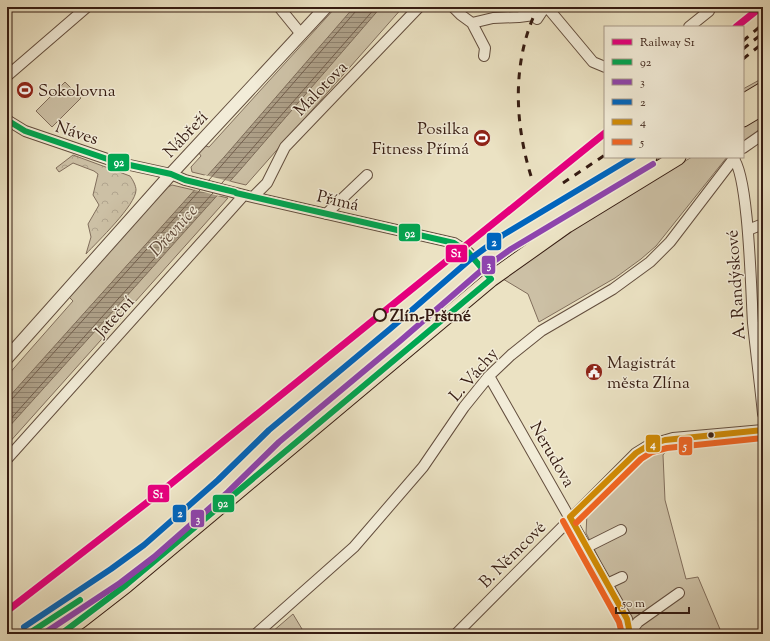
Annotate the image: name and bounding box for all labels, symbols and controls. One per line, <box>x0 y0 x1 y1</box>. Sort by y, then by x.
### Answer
legend <box>604 26 744 158</box>
text: Railway S1 <box>640 34 695 52</box>
text: 92 <box>640 54 652 72</box>
street label: Malotova <box>289 56 354 122</box>
text: 3 <box>640 74 645 92</box>
sports icon: Sokolovna <box>15 80 35 100</box>
place label: Sokolovna <box>38 80 116 104</box>
text: 2 <box>640 94 646 112</box>
street label: Nábřeží <box>159 107 214 164</box>
text: 4 <box>640 114 646 132</box>
street label: Náves <box>52 116 101 152</box>
place label: Posilka Fitness Přímá <box>372 118 469 162</box>
sports icon: Posilka Fitness Přímá <box>472 128 492 148</box>
text: 5 <box>639 134 644 152</box>
line badge: 92 <box>107 153 130 172</box>
text: 92 <box>114 155 125 171</box>
street label: Přímá <box>314 185 361 218</box>
water label: Dřevnice <box>144 199 205 263</box>
line badge: 92 <box>398 223 421 242</box>
text: 92 <box>405 226 416 242</box>
street label: A. Randýskové <box>721 229 753 341</box>
line badge: 2 <box>486 232 502 251</box>
text: 2 <box>491 235 497 251</box>
line badge: S1 <box>445 244 468 263</box>
text: S1 <box>451 246 461 262</box>
line badge: 3 <box>481 255 496 275</box>
text: 3 <box>487 258 492 274</box>
street label: Jateční <box>90 291 141 344</box>
place label: Zlín-Prštné <box>390 305 471 329</box>
marker: Zlín-Prštné <box>373 308 387 322</box>
street label: L. Váchy <box>444 343 505 407</box>
place label: Magistrát města Zlína <box>607 352 690 396</box>
public building icon: Magistrát města Zlína <box>584 362 604 382</box>
street label: Nerudova <box>523 418 580 492</box>
unlabelled marker <box>706 430 716 440</box>
line badge: 4 <box>645 434 661 453</box>
line badge: 5 <box>678 436 693 456</box>
text: 4 <box>649 437 656 453</box>
text: 5 <box>682 439 687 455</box>
line badge: S1 <box>147 484 170 503</box>
text: S1 <box>153 487 163 503</box>
line badge: 92 <box>212 494 235 513</box>
text: 92 <box>218 496 229 512</box>
line badge: 2 <box>172 504 187 523</box>
text: 2 <box>177 506 183 522</box>
line badge: 3 <box>190 509 205 528</box>
text: 3 <box>196 512 201 528</box>
street label: B. Němcové <box>474 516 552 594</box>
scale bar <box>616 589 689 615</box>
text: 50 m <box>621 595 645 613</box>

